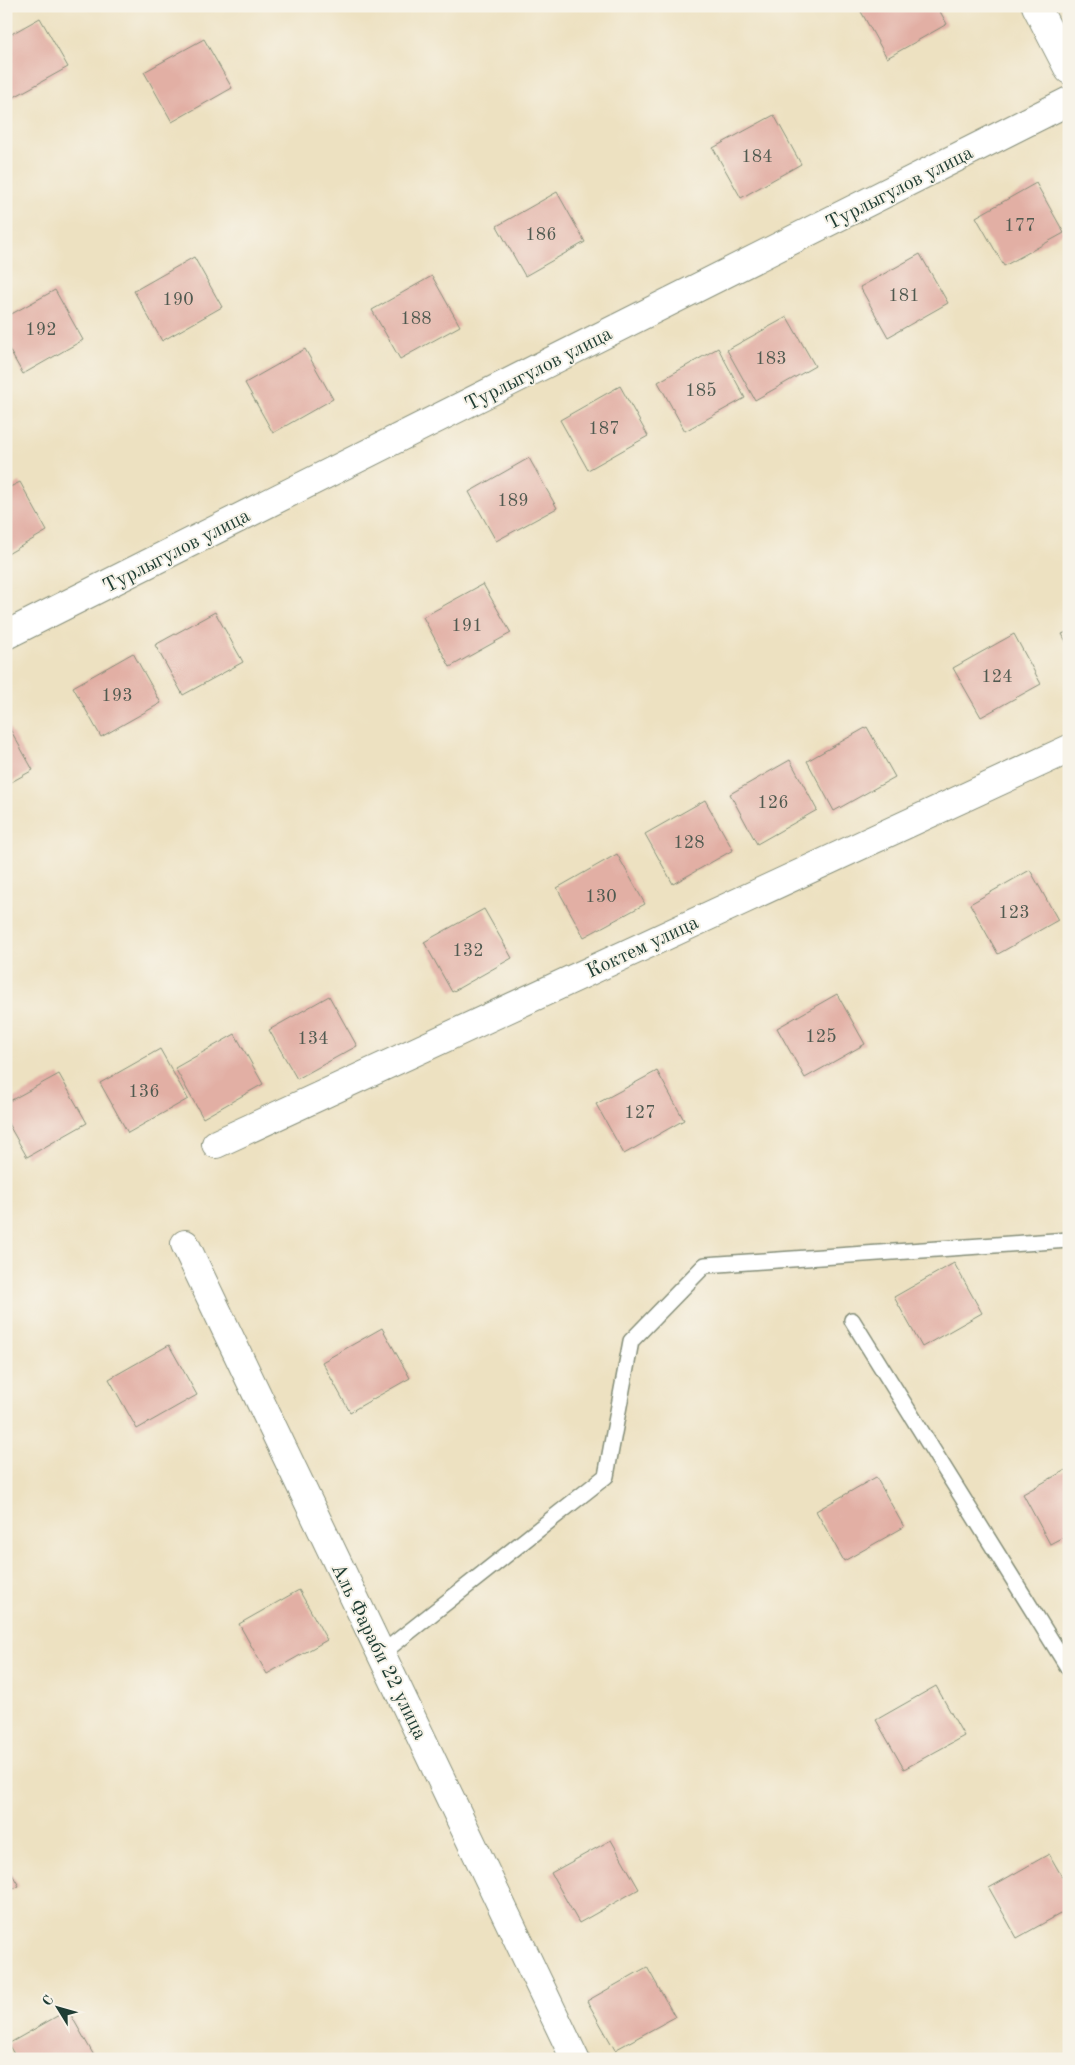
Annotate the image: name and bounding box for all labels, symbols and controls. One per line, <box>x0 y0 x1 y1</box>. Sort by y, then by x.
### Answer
street label: Турлыгулов улица <box>823 143 977 234</box>
house number: 184 <box>741 148 773 166</box>
house number: 177 <box>1004 217 1036 235</box>
house number: 186 <box>525 226 557 244</box>
house number: 181 <box>888 287 920 305</box>
house number: 190 <box>162 291 194 309</box>
house number: 188 <box>400 310 432 328</box>
house number: 192 <box>25 321 57 339</box>
street label: Турлыгулов улица <box>462 324 616 415</box>
house number: 183 <box>755 350 787 368</box>
house number: 185 <box>685 382 717 400</box>
house number: 187 <box>588 420 620 438</box>
house number: 189 <box>497 492 529 510</box>
street label: Турлыгулов улица <box>100 506 254 597</box>
house number: 191 <box>451 617 483 635</box>
house number: 124 <box>981 668 1013 686</box>
house number: 193 <box>101 687 133 705</box>
house number: 126 <box>757 794 789 812</box>
house number: 128 <box>673 834 705 852</box>
house number: 130 <box>585 888 617 906</box>
house number: 123 <box>998 904 1030 922</box>
street label: Коктем улица <box>584 913 702 983</box>
house number: 132 <box>452 942 484 960</box>
house number: 125 <box>805 1028 837 1046</box>
house number: 134 <box>297 1030 329 1048</box>
house number: 136 <box>128 1083 160 1101</box>
house number: 127 <box>624 1104 656 1122</box>
street label: Аль Фараби 22 улица <box>327 1561 430 1743</box>
north arrow <box>32 1982 82 2032</box>
text: С <box>40 1993 57 2009</box>

